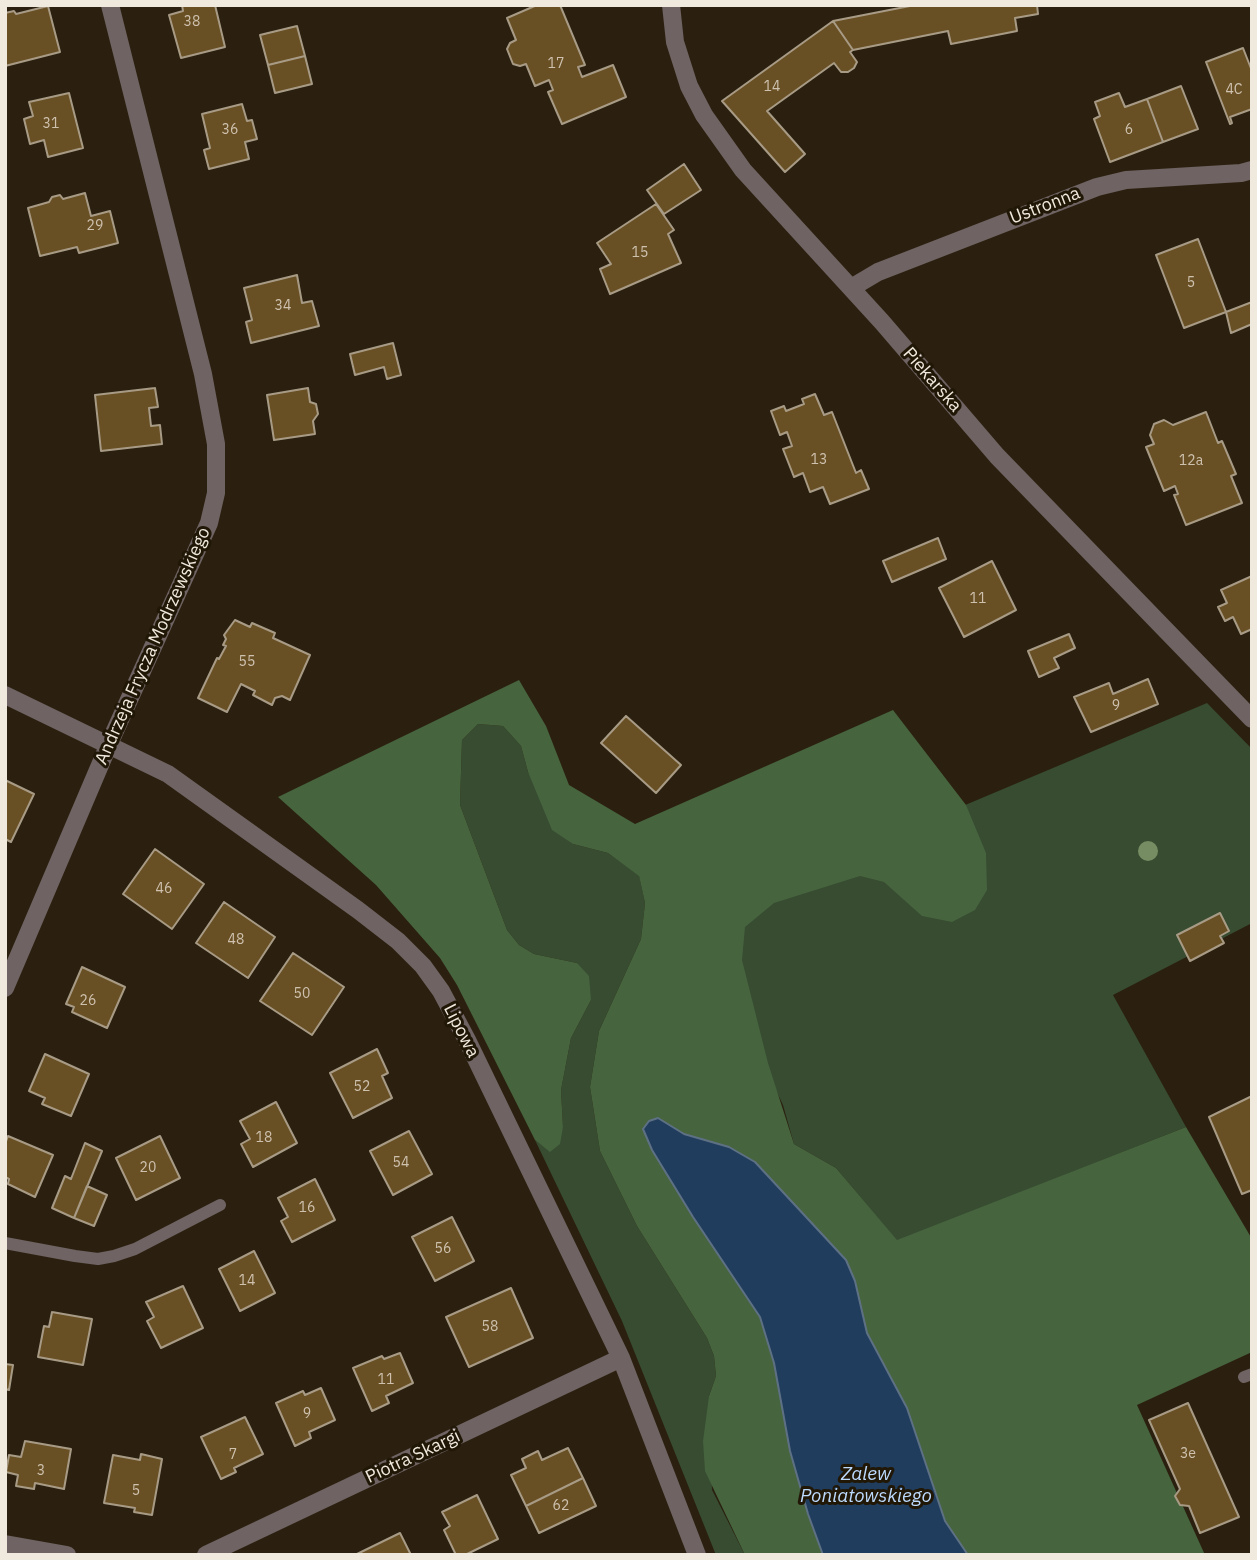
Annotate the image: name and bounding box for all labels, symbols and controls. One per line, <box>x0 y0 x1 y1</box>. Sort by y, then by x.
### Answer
house number: 38 <box>184 14 200 30</box>
house number: 17 <box>548 56 564 72</box>
house number: 14 <box>764 79 780 95</box>
house number: 4C <box>1225 82 1243 98</box>
house number: 31 <box>43 116 59 132</box>
house number: 36 <box>222 122 238 138</box>
house number: 6 <box>1125 122 1133 138</box>
street label: Ustronna <box>1007 183 1083 229</box>
house number: 29 <box>87 218 103 234</box>
house number: 15 <box>632 245 648 261</box>
house number: 5 <box>1187 275 1195 291</box>
house number: 34 <box>275 298 291 314</box>
street label: Piekarska <box>898 343 966 417</box>
house number: 13 <box>811 452 827 468</box>
house number: 12a <box>1179 453 1203 469</box>
street label: Andrzeja Frycza Modrzewskiego <box>91 524 215 768</box>
house number: 11 <box>970 591 986 607</box>
house number: 55 <box>239 654 255 670</box>
house number: 9 <box>1112 698 1120 714</box>
house number: 46 <box>156 881 172 897</box>
house number: 48 <box>228 932 244 948</box>
house number: 50 <box>294 986 310 1002</box>
house number: 26 <box>80 993 96 1009</box>
street label: Lipowa <box>438 1001 484 1061</box>
house number: 52 <box>354 1079 370 1095</box>
house number: 18 <box>256 1130 272 1146</box>
house number: 54 <box>393 1155 409 1171</box>
house number: 20 <box>140 1160 156 1176</box>
house number: 16 <box>299 1200 315 1216</box>
house number: 56 <box>435 1241 451 1257</box>
house number: 14 <box>239 1273 255 1289</box>
house number: 58 <box>482 1319 498 1335</box>
house number: 11 <box>378 1372 394 1388</box>
house number: 9 <box>303 1406 311 1422</box>
street label: Piotra Skargi <box>362 1426 464 1488</box>
house number: 3e <box>1180 1446 1196 1462</box>
house number: 7 <box>229 1447 237 1463</box>
house number: 3 <box>37 1463 45 1479</box>
water label: Zalew Poniatowskiego <box>800 1464 932 1508</box>
house number: 5 <box>132 1483 140 1499</box>
house number: 62 <box>553 1498 569 1514</box>

